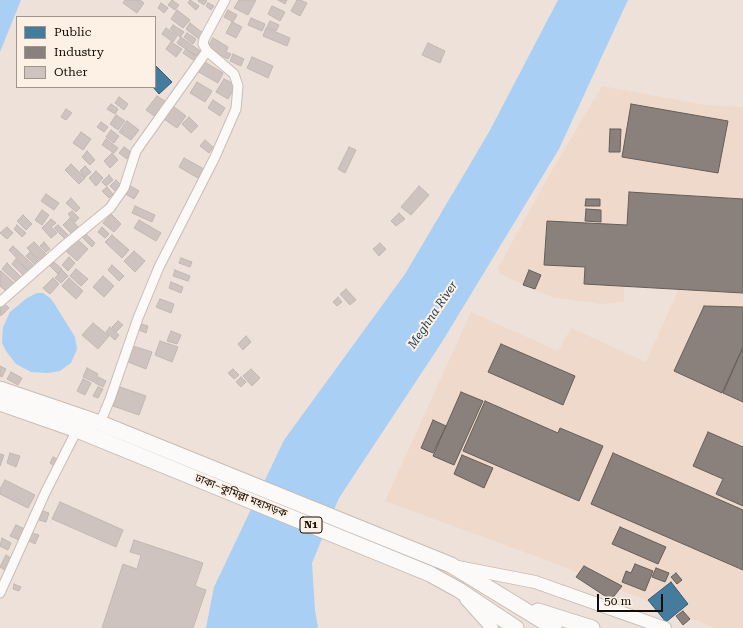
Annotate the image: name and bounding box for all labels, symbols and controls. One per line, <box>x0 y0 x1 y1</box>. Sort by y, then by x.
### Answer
legend <box>16 16 156 88</box>
text: Public <box>54 25 91 39</box>
text: Industry <box>54 45 104 59</box>
text: Other <box>54 65 87 79</box>
water label: Meghna River <box>405 279 461 351</box>
street label: ঢাকা–কুমিল্লা মহাসড়ক <box>193 472 289 520</box>
road number: N1 <box>300 517 322 533</box>
scale bar <box>599 586 665 612</box>
text: 50 m <box>604 594 631 608</box>

